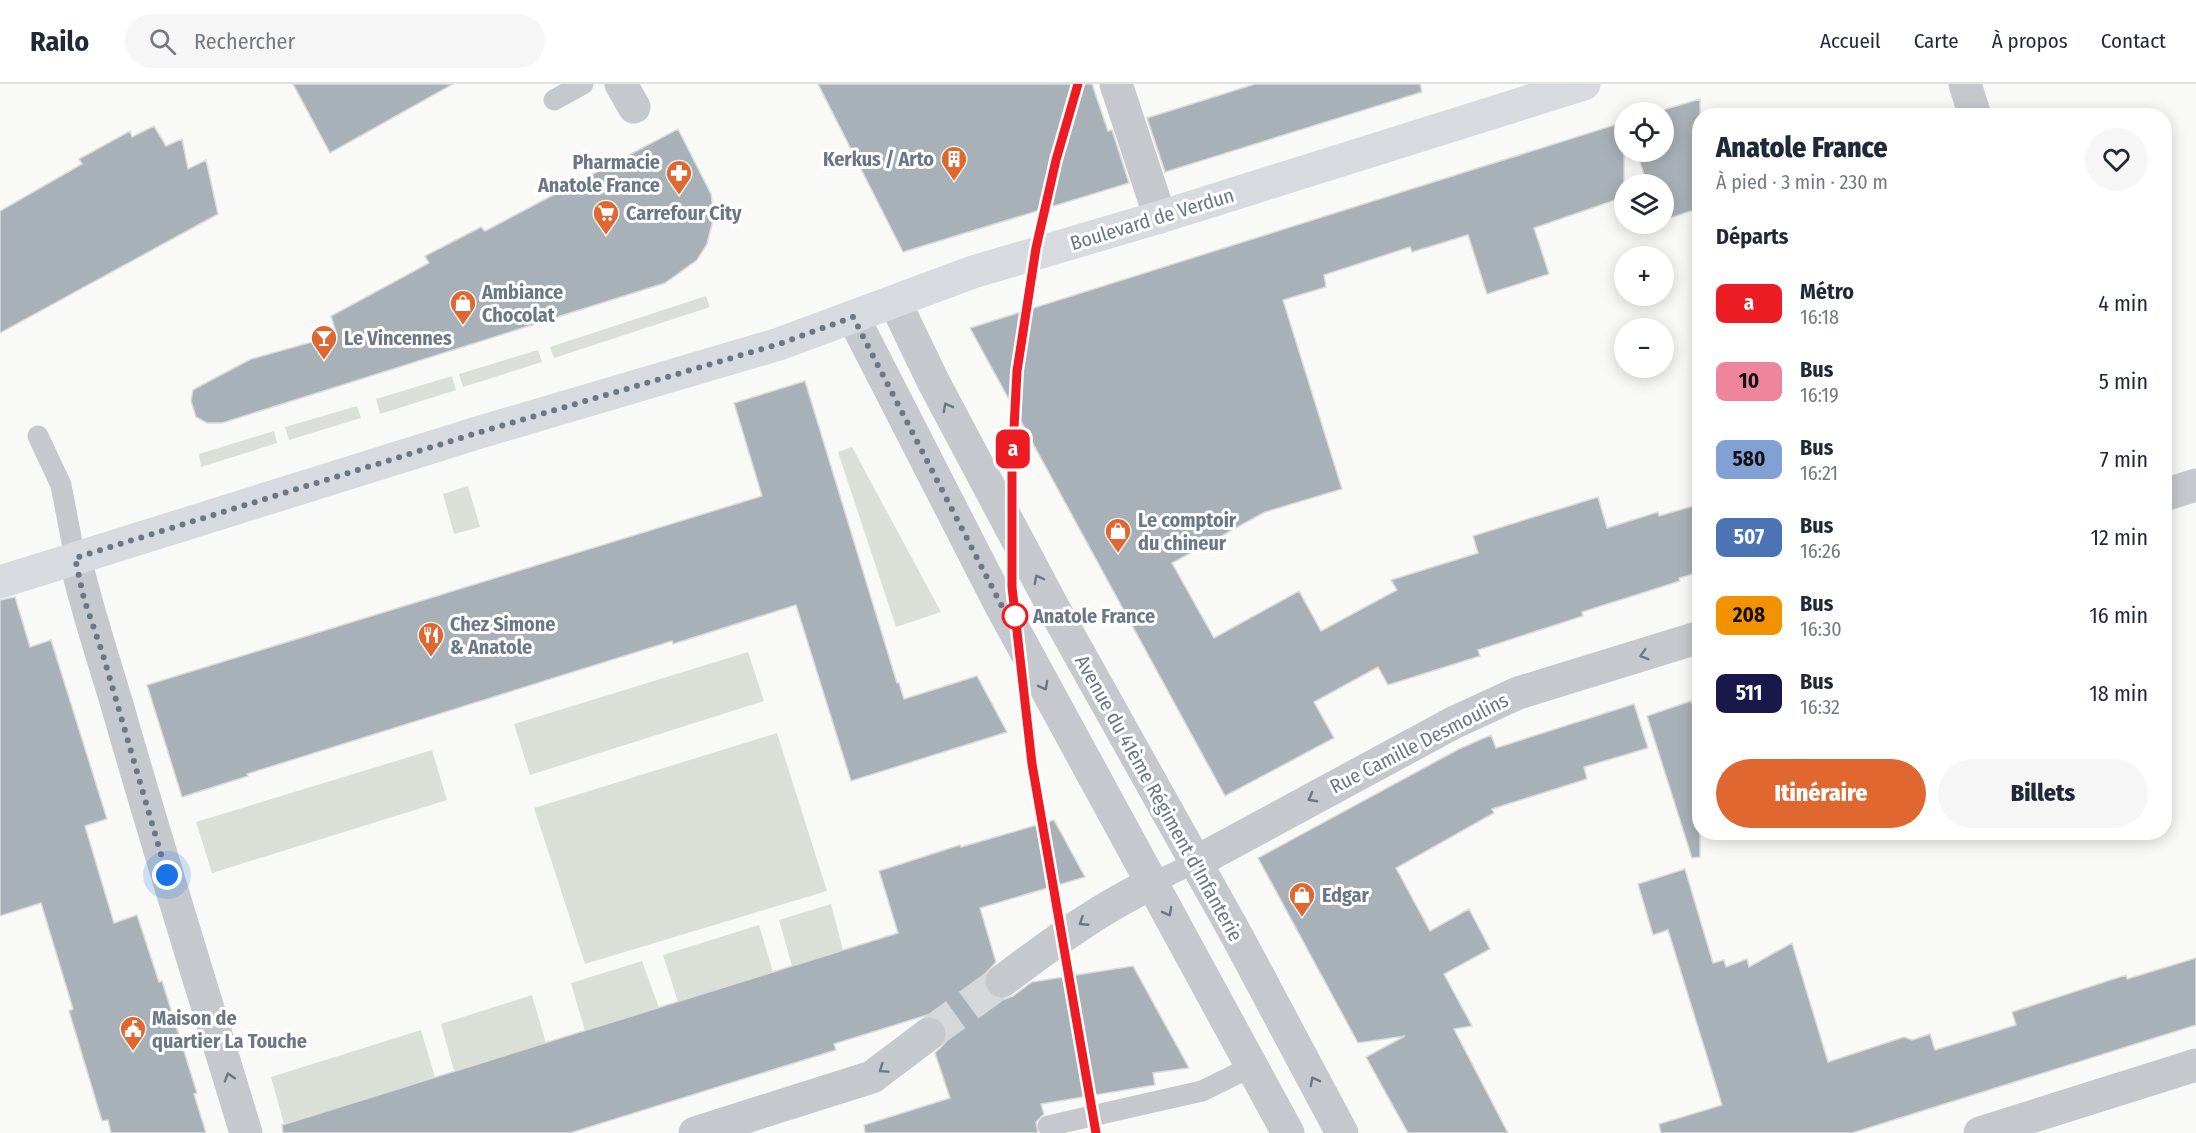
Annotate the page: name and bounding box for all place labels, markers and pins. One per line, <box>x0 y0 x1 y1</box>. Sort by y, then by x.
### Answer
building icon: Kerkus / Arto <box>939 144 969 182</box>
place label: Kerkus / Arto <box>823 147 934 171</box>
place label: Pharmacie Anatole France <box>537 150 660 197</box>
pharmacy icon: Pharmacie Anatole France <box>664 158 694 196</box>
supermarket icon: Carrefour City <box>591 198 621 236</box>
place label: Carrefour City <box>626 201 742 225</box>
place label: Ambiance Chocolat <box>481 280 563 327</box>
shop icon: Ambiance Chocolat <box>448 288 478 326</box>
bar icon: Le Vincennes <box>309 323 339 361</box>
place label: Le Vincennes <box>344 326 452 350</box>
place label: Le comptoir du chineur <box>1138 508 1237 555</box>
shop icon: Le comptoir du chineur <box>1103 516 1133 554</box>
marker: Anatole France <box>1002 603 1028 629</box>
place label: Anatole France <box>1032 604 1155 628</box>
place label: Chez Simone & Anatole <box>450 612 555 659</box>
restaurant icon: Chez Simone & Anatole <box>416 620 446 658</box>
shop icon: Edgar <box>1287 880 1317 918</box>
place label: Edgar <box>1322 883 1369 907</box>
place label: Maison de quartier La Touche <box>152 1006 307 1053</box>
public building icon: Maison de quartier La Touche <box>118 1014 148 1052</box>

